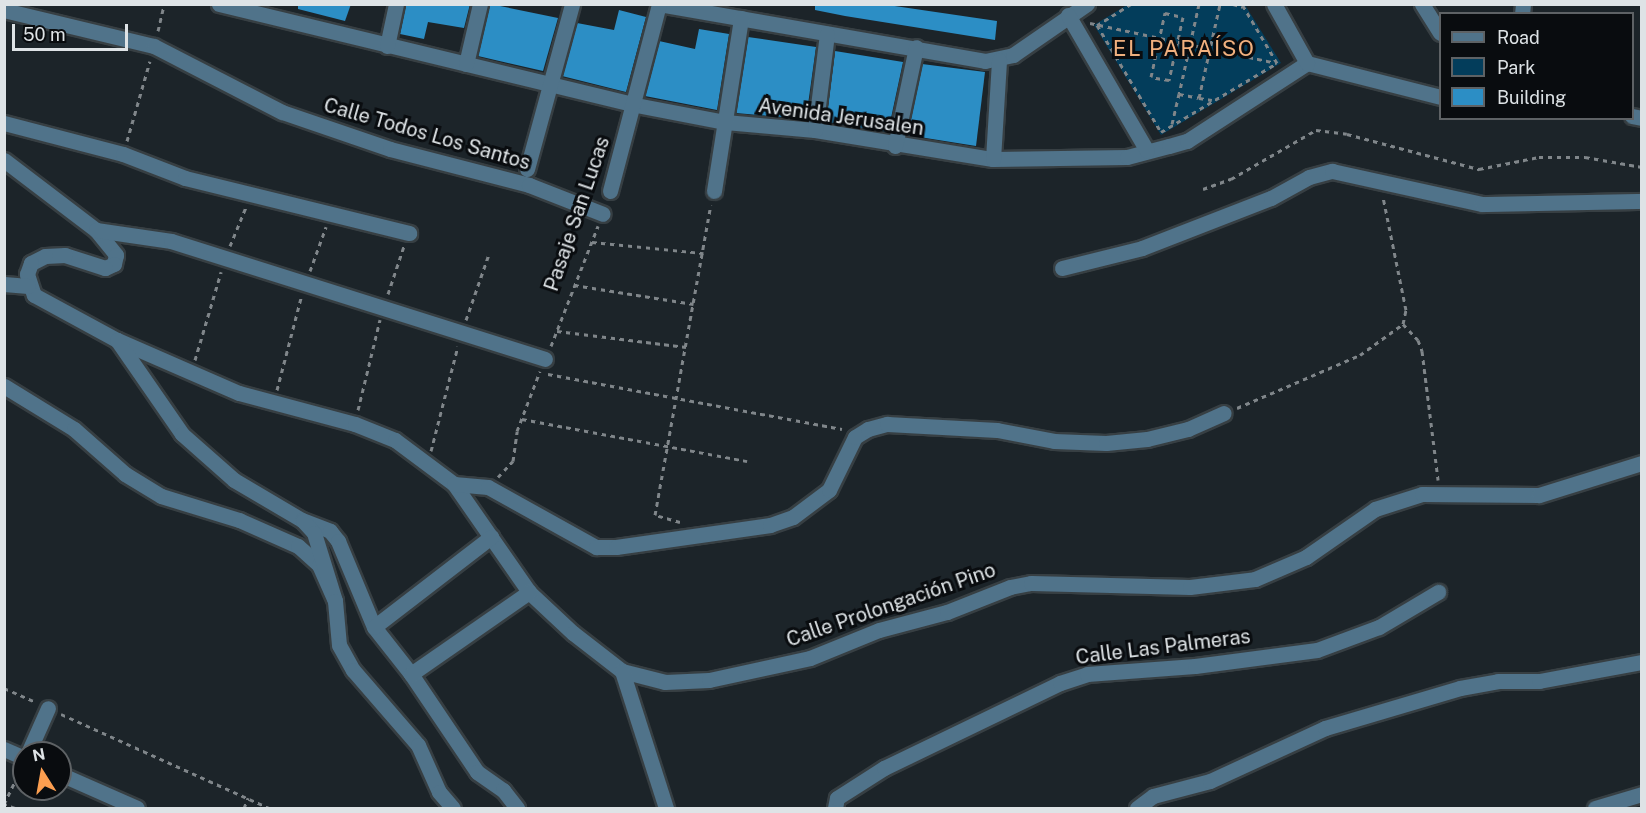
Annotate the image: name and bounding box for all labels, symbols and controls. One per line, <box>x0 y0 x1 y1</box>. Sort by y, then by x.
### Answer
scale bar <box>15 12 130 50</box>
legend <box>1439 12 1634 120</box>
text: 50 m <box>23 24 66 45</box>
text: Road <box>1497 27 1540 48</box>
district label: EL PARAÍSO <box>1113 36 1255 62</box>
text: Park <box>1497 57 1535 78</box>
text: Building <box>1497 87 1566 108</box>
street label: Calle Todos Los Santos <box>321 93 533 175</box>
street label: Avenida Jerusalen <box>757 94 925 140</box>
street label: Pasaje San Lucas <box>539 134 615 294</box>
street label: Calle Prolongación Pino <box>783 558 999 652</box>
street label: Calle Las Palmeras <box>1074 624 1252 670</box>
north arrow <box>12 741 72 801</box>
text: N <box>31 744 47 765</box>

